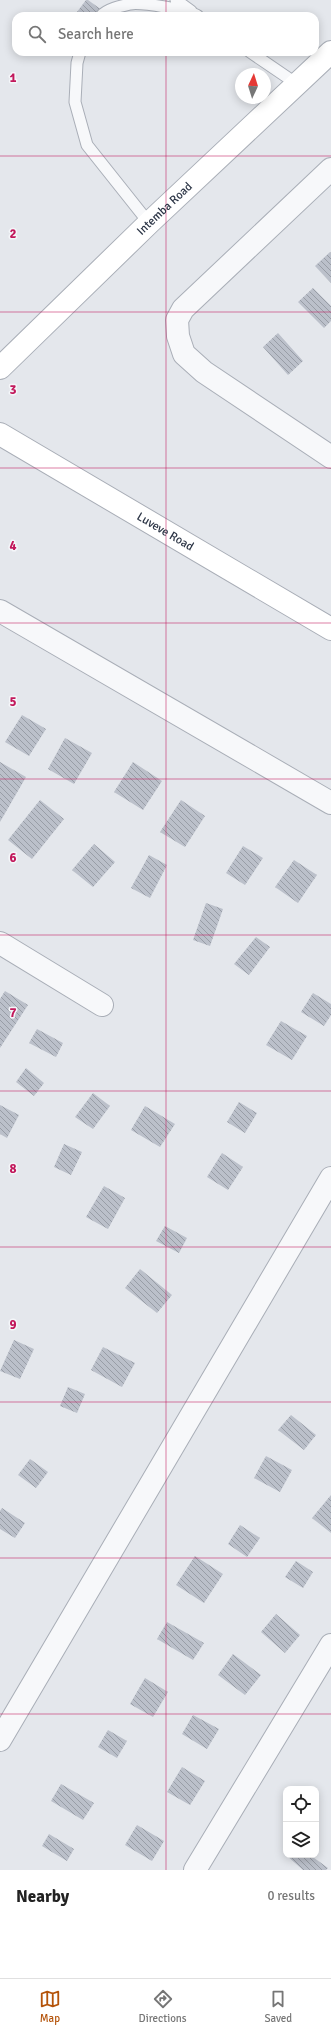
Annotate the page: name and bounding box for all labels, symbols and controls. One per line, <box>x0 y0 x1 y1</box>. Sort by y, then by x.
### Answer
search box <box>12 12 319 56</box>
icon: search <box>26 23 48 45</box>
text: Search here <box>58 25 134 43</box>
north arrow <box>235 68 271 104</box>
text: 1 <box>9 70 17 86</box>
street label: Intemba Road <box>134 179 196 239</box>
text: 2 <box>9 226 17 242</box>
text: 3 <box>9 382 17 398</box>
street label: Luveve Road <box>134 509 196 554</box>
text: 4 <box>9 538 17 554</box>
text: 5 <box>9 694 17 710</box>
text: 6 <box>9 850 17 866</box>
text: 7 <box>9 1005 17 1021</box>
text: 8 <box>9 1161 17 1177</box>
text: 9 <box>9 1317 17 1333</box>
map controls <box>283 1786 319 1858</box>
button: locate <box>283 1786 319 1822</box>
button: layers <box>283 1822 319 1858</box>
text: Nearby <box>16 1886 69 1907</box>
text: 0 results <box>267 1888 315 1904</box>
tab: Map <box>39 1988 61 2025</box>
tab: Directions <box>139 1988 187 2025</box>
tab: Saved <box>264 1988 292 2025</box>

